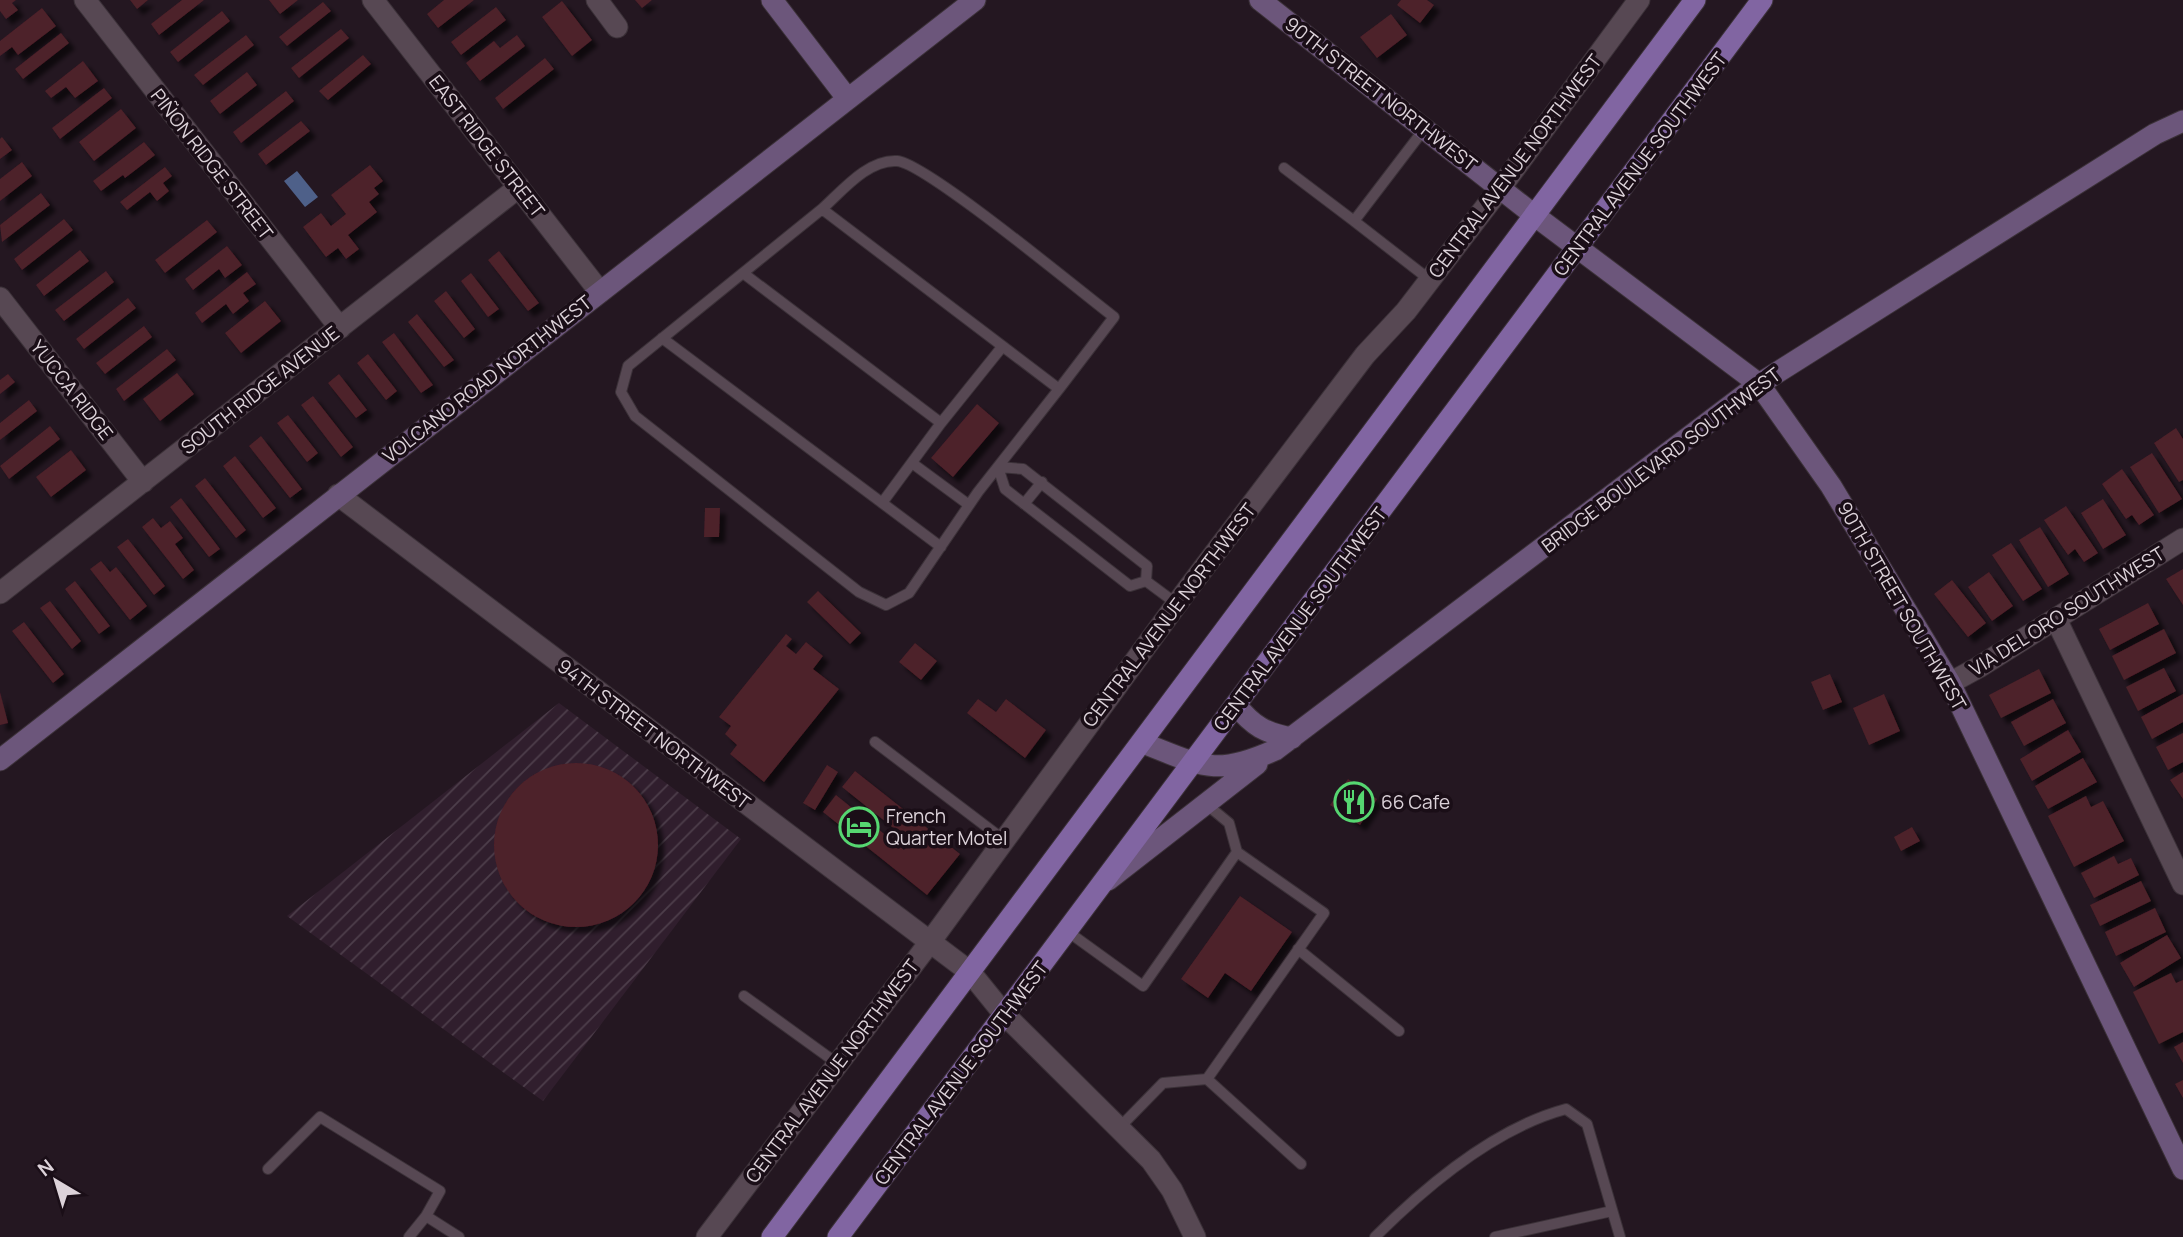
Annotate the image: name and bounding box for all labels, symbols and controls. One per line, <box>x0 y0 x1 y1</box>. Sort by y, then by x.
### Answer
street label: 90TH STREET NORTHWEST <box>1280 11 1483 178</box>
street label: CENTRAL AVENUE SOUTHWEST <box>1547 46 1733 281</box>
street label: CENTRAL AVENUE NORTHWEST <box>1422 48 1608 283</box>
street label: EAST RIDGE STREET <box>423 69 551 223</box>
street label: PIÑON RIDGE STREET <box>145 83 280 245</box>
street label: VOLCANO ROAD NORTHWEST <box>377 289 597 469</box>
street label: SOUTH RIDGE AVENUE <box>175 320 345 460</box>
street label: YUCCA RIDGE <box>25 335 119 445</box>
street label: BRIDGE BOULEVARD SOUTHWEST <box>1536 361 1786 559</box>
street label: CENTRAL AVENUE NORTHWEST <box>1076 497 1262 732</box>
street label: 90TH STREET SOUTHWEST <box>1831 497 1973 716</box>
street label: CENTRAL AVENUE SOUTHWEST <box>1207 501 1393 736</box>
street label: VIA DEL ORO SOUTHWEST <box>1965 540 2170 682</box>
street label: 94TH STREET NORTHWEST <box>552 653 756 816</box>
restaurant icon: 66 Cafe <box>1333 781 1375 823</box>
place label: 66 Cafe <box>1381 789 1450 815</box>
place label: French Quarter Motel <box>886 803 1007 851</box>
hotel icon: French Quarter Motel <box>838 806 880 848</box>
street label: CENTRAL AVENUE NORTHWEST <box>739 953 925 1188</box>
street label: CENTRAL AVENUE SOUTHWEST <box>868 955 1054 1190</box>
north arrow <box>21 1146 91 1216</box>
text: N <box>32 1153 59 1182</box>

